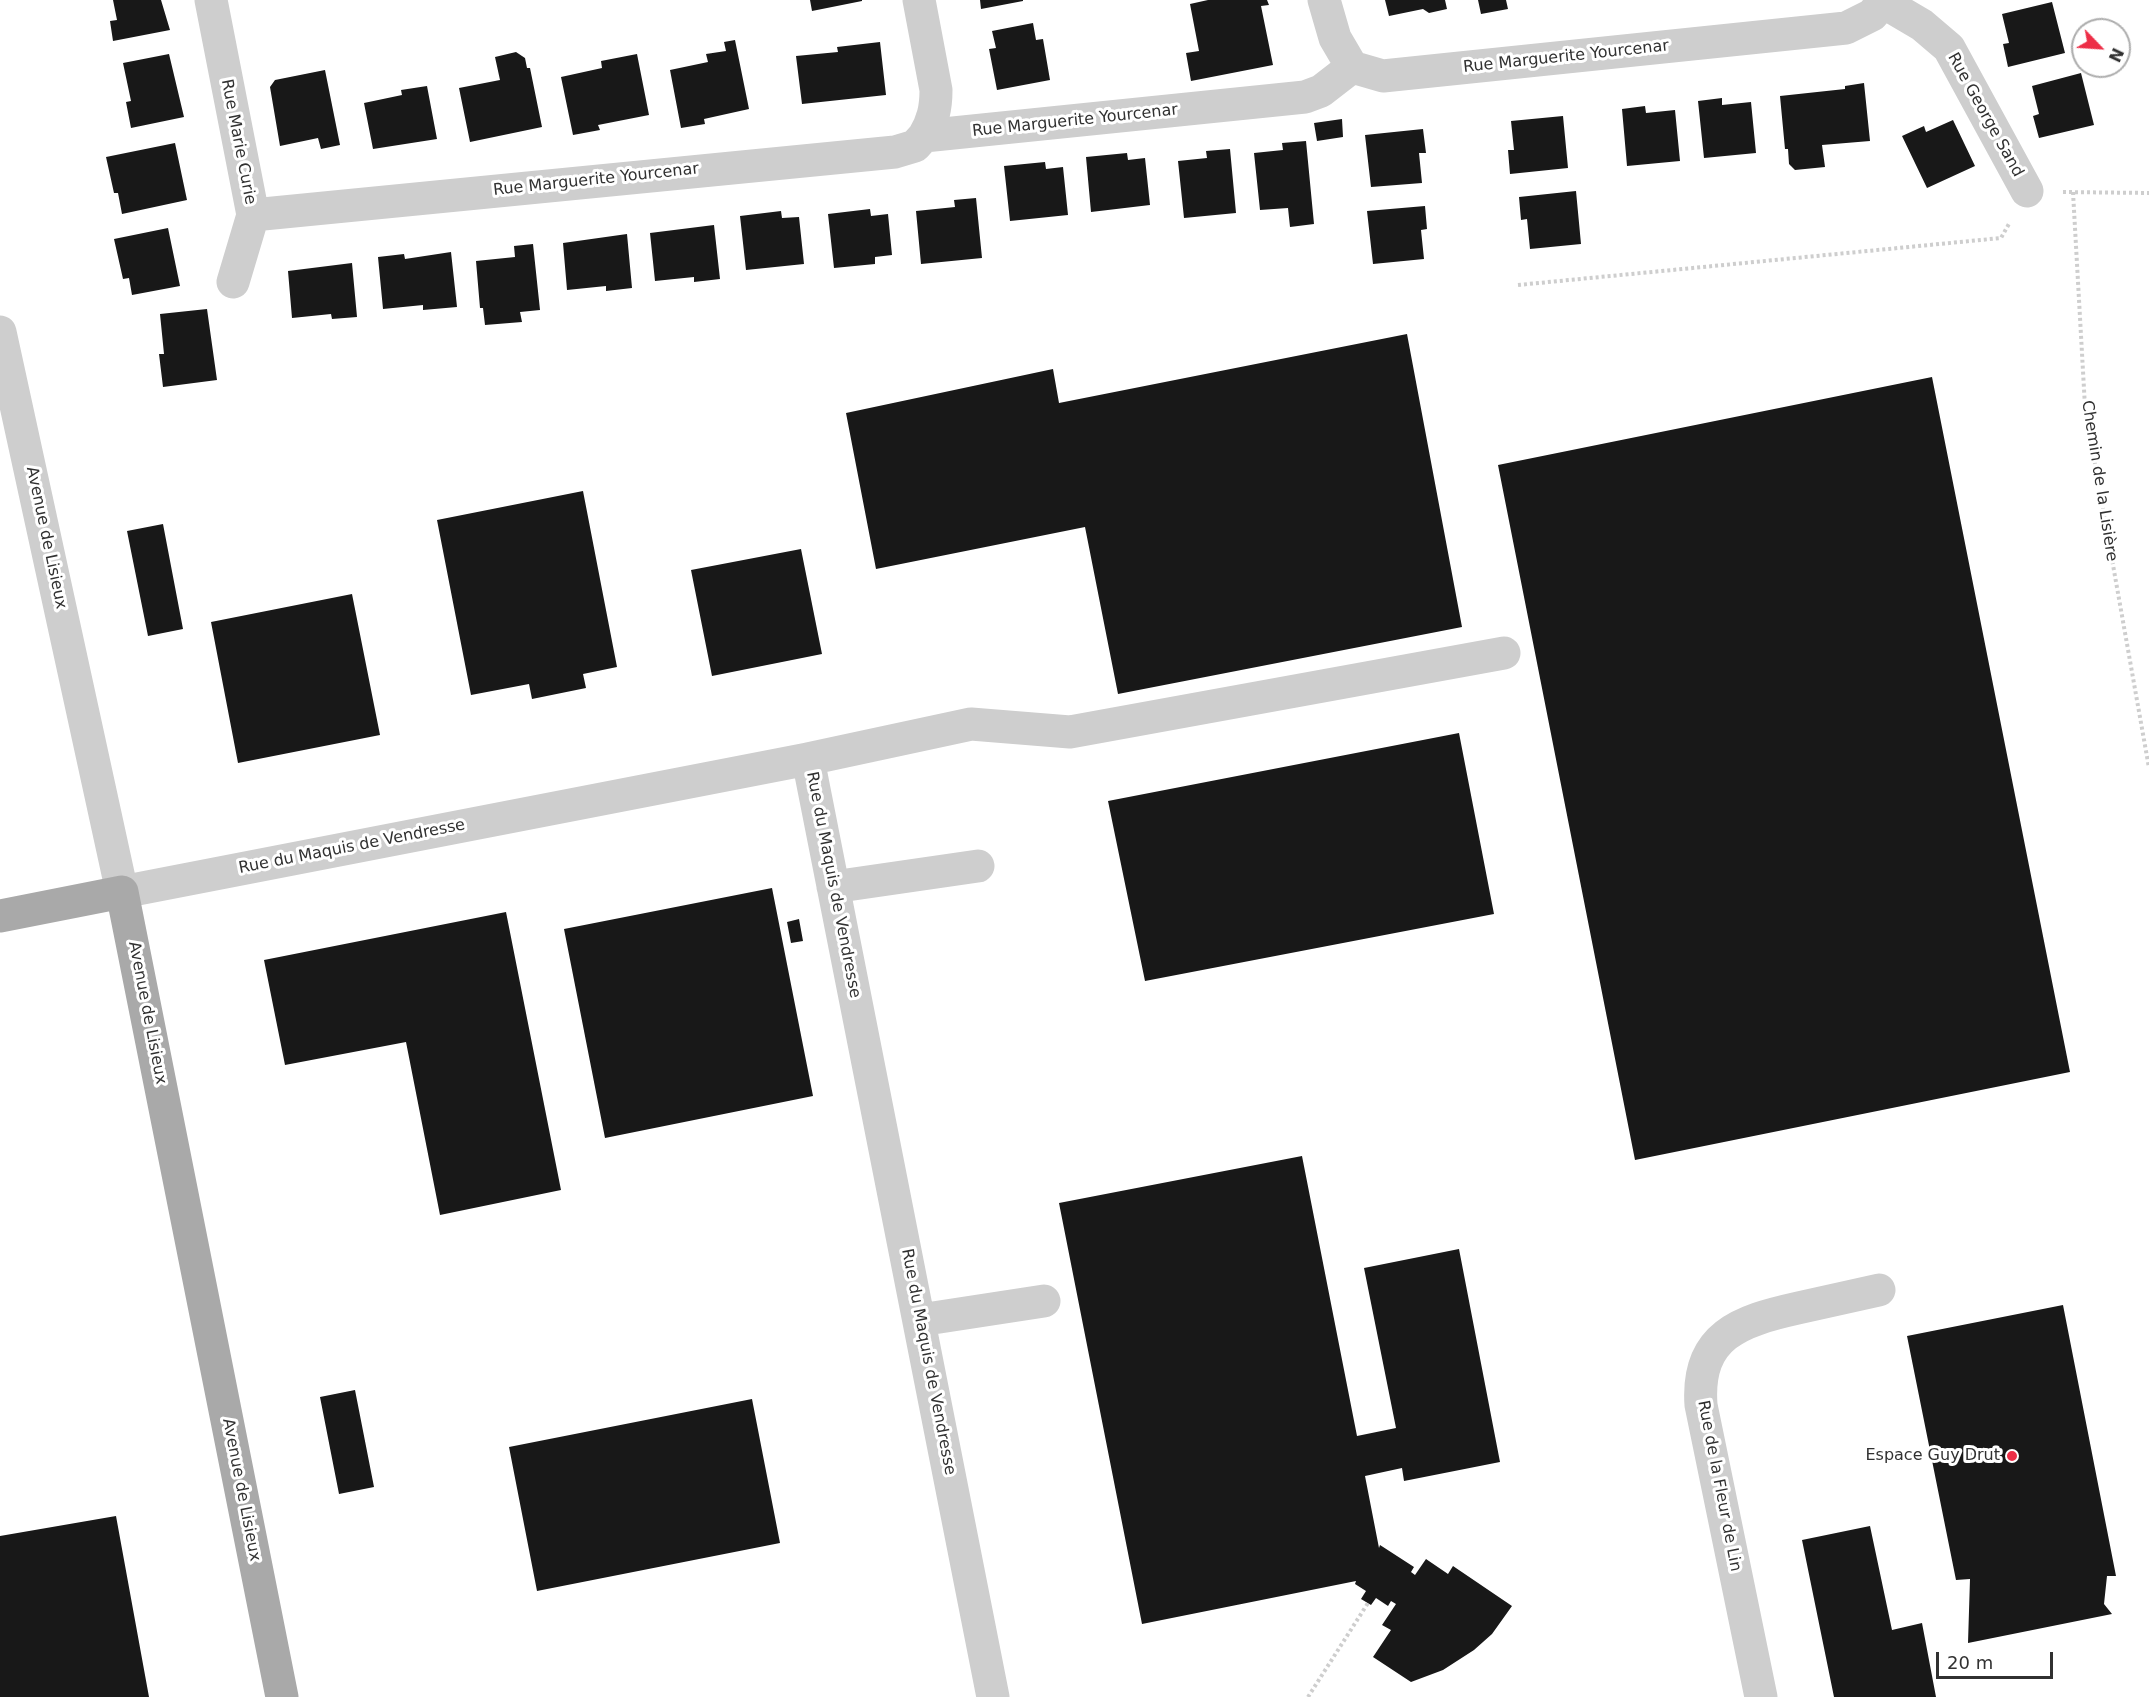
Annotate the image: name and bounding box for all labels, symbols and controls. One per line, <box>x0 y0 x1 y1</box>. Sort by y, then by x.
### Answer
north arrow <box>2071 18 2131 78</box>
street label: Rue Marguerite Yourcenar <box>1462 37 1670 77</box>
text: N <box>2105 45 2127 65</box>
street label: Rue George Sand <box>1943 49 2027 181</box>
street label: Rue Marie Curie <box>216 78 260 206</box>
street label: Rue Marguerite Yourcenar <box>971 101 1179 141</box>
street label: Rue Marguerite Yourcenar <box>492 160 700 200</box>
street label: Chemin de la Lisière <box>2077 399 2121 563</box>
street label: Avenue de Lisieux <box>22 465 70 611</box>
street label: Rue du Maquis de Vendresse <box>802 770 864 1000</box>
street label: Rue du Maquis de Vendresse <box>237 816 467 878</box>
street label: Avenue de Lisieux <box>124 940 170 1086</box>
street label: Rue du Maquis de Vendresse <box>897 1247 959 1477</box>
street label: Rue de la Fleur de Lin <box>1693 1399 1745 1573</box>
street label: Avenue de Lisieux <box>218 1417 264 1563</box>
place label: Espace Guy Drut <box>1865 1446 2000 1466</box>
marker: Espace Guy Drut <box>2005 1449 2019 1463</box>
scale bar <box>1939 1640 2056 1678</box>
text: 20 m <box>1947 1652 1993 1673</box>

